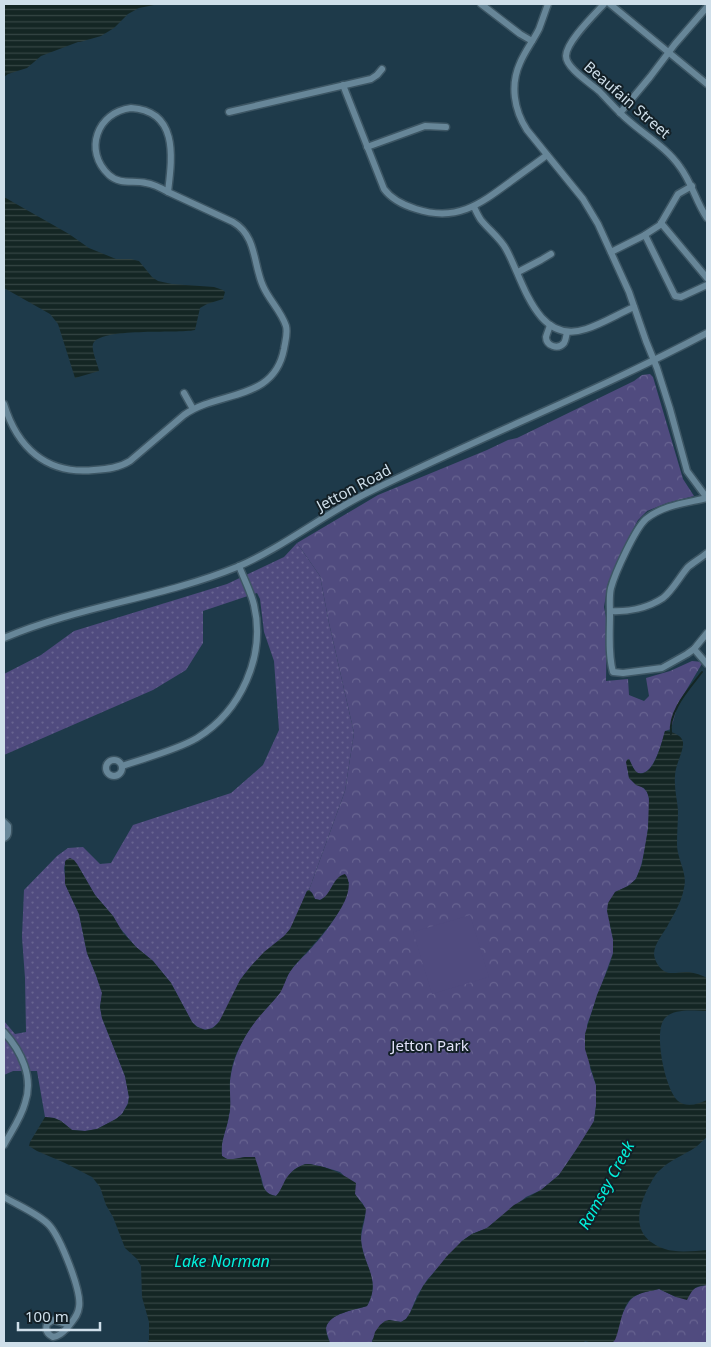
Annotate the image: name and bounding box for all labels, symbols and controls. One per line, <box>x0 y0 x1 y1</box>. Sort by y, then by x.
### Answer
street label: Beaufain Street <box>580 56 676 143</box>
street label: Jetton Road <box>311 459 394 516</box>
park label: Jetton Park <box>389 1035 469 1055</box>
water label: Ramsey Creek <box>573 1136 640 1233</box>
water label: Lake Norman <box>174 1250 270 1272</box>
scale bar <box>18 1300 100 1332</box>
text: 100 m <box>25 1306 69 1326</box>

